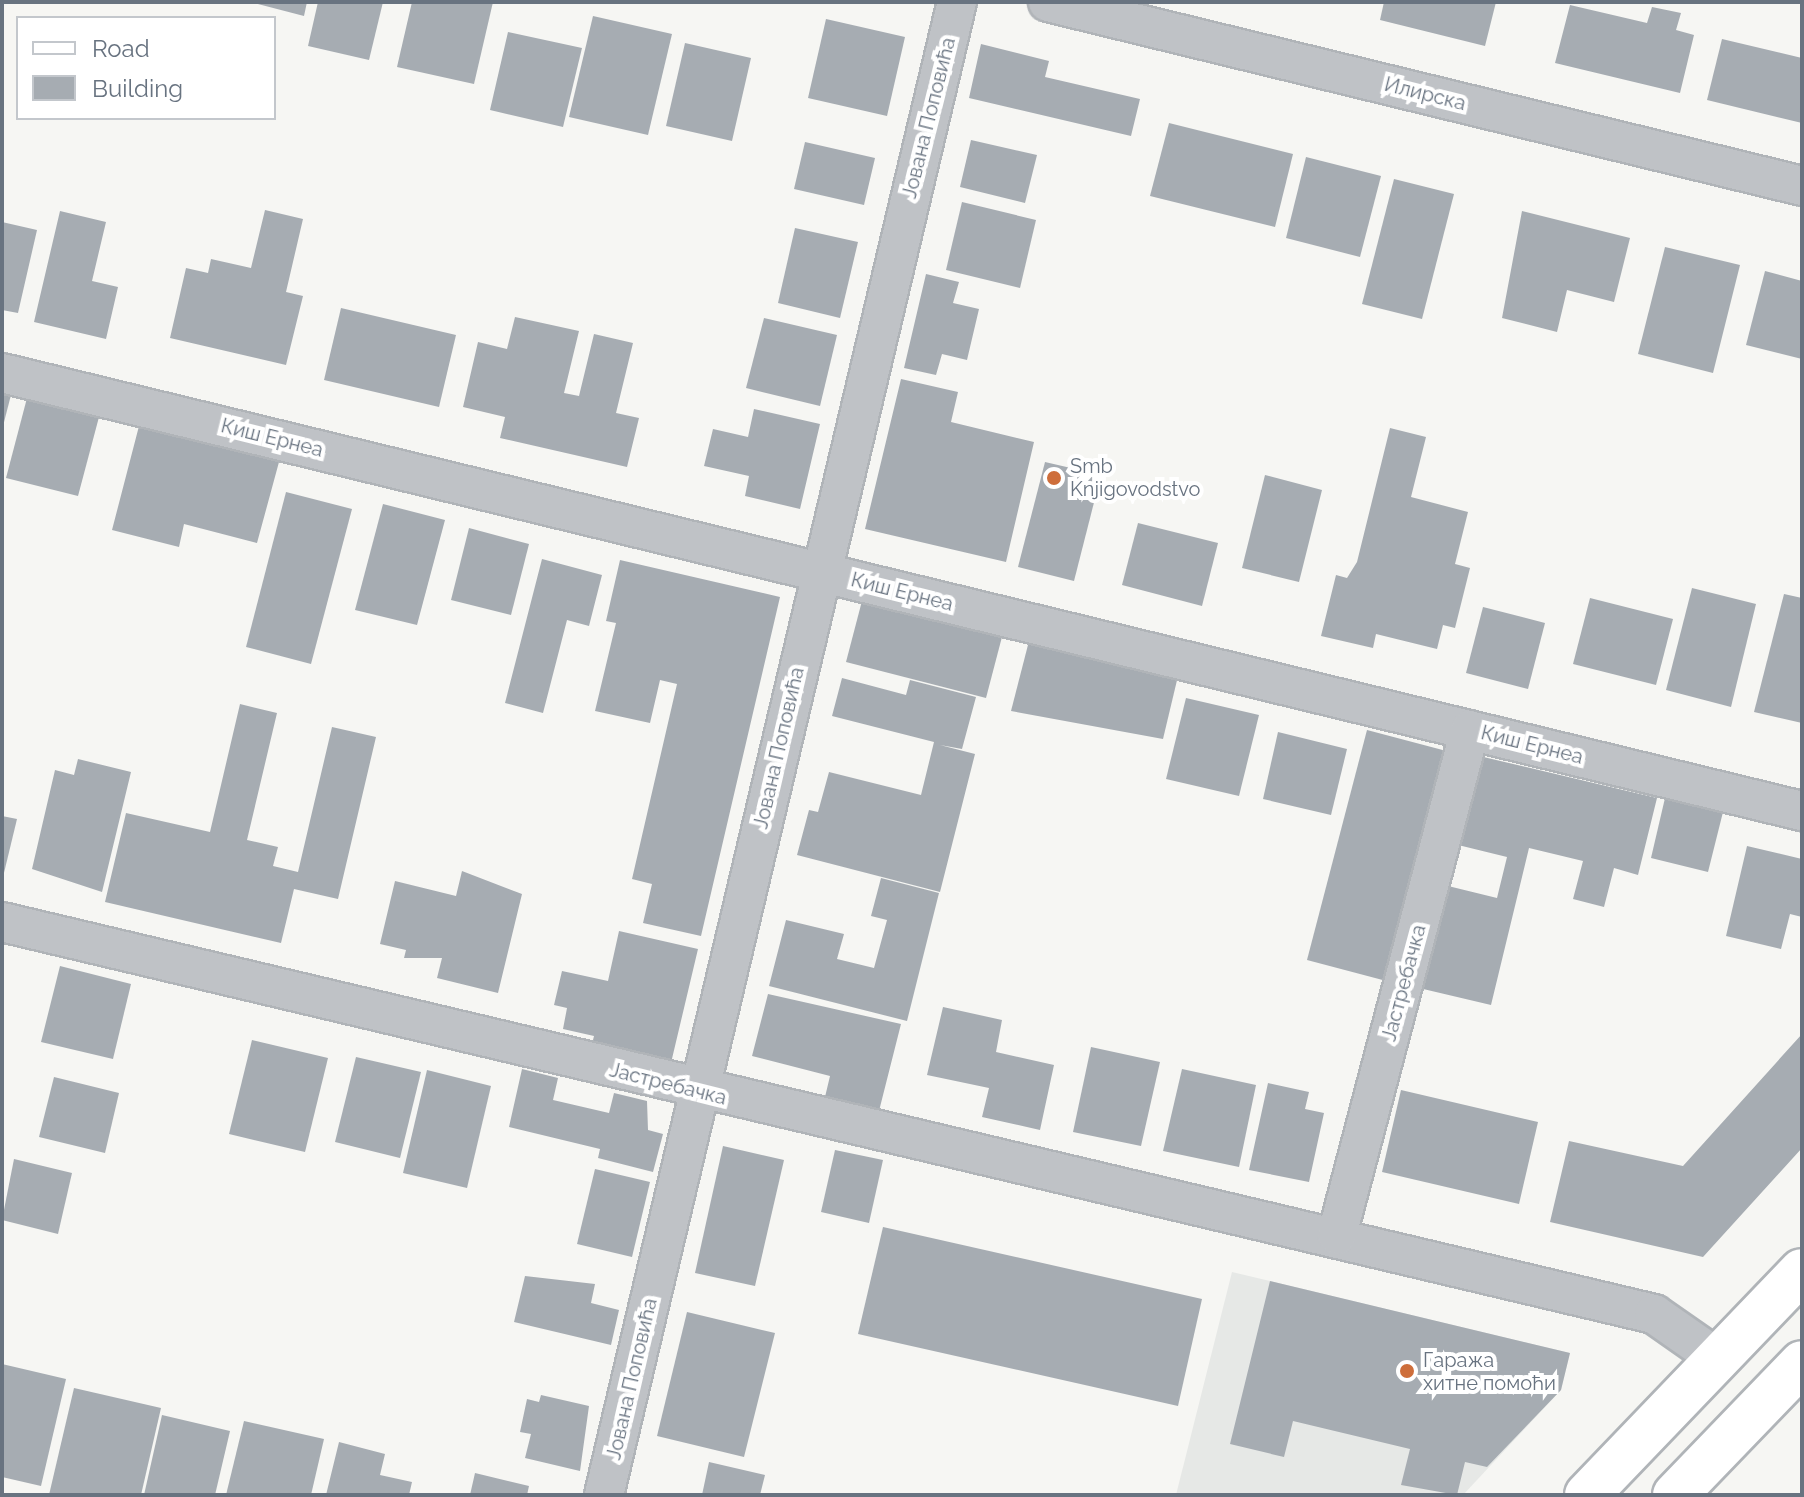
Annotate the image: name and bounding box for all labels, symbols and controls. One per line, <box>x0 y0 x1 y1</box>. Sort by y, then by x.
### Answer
legend <box>16 16 276 120</box>
text: Road <box>92 34 150 63</box>
street label: Јована Поповића <box>897 35 961 201</box>
street label: Илирска <box>1382 72 1468 116</box>
text: Building <box>92 74 183 103</box>
street label: Киш Ернеа <box>218 414 326 462</box>
place label: Smb Knjigovodstvo <box>1070 454 1200 501</box>
marker: Smb Knjigovodstvo <box>1045 469 1063 487</box>
street label: Киш Ернеа <box>848 568 956 616</box>
street label: Јована Поповића <box>749 665 809 831</box>
street label: Киш Ернеа <box>1478 721 1586 769</box>
street label: Јастребачка <box>1377 922 1431 1044</box>
street label: Јастребачка <box>607 1058 729 1110</box>
street label: Јована Поповића <box>602 1296 662 1462</box>
place label: Гаража хитне помоћи <box>1423 1348 1556 1395</box>
marker: Гаража хитне помоћи <box>1398 1362 1416 1380</box>

